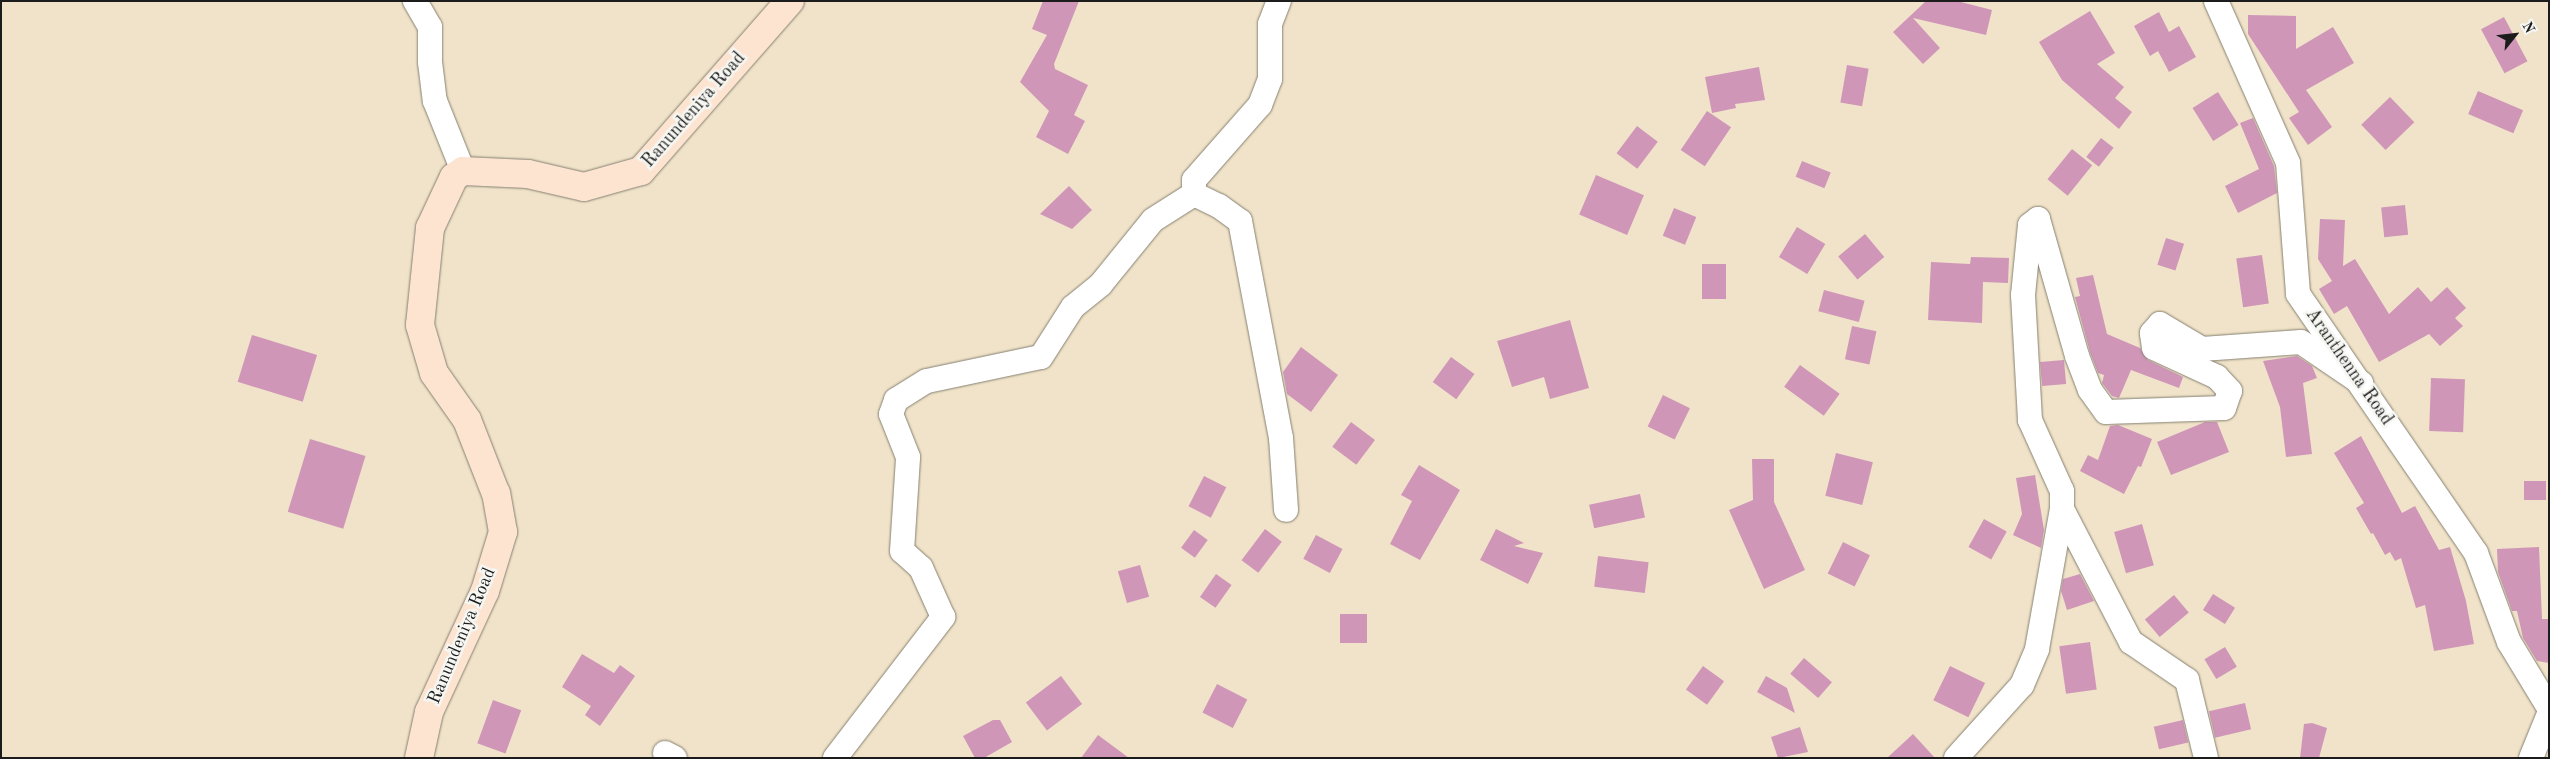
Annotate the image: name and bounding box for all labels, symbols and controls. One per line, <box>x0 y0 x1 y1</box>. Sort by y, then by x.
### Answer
north arrow <box>2490 10 2540 60</box>
text: N <box>2519 20 2537 36</box>
street label: Ranundeniya Road <box>638 48 750 172</box>
street label: Aranthenna Road <box>2301 304 2397 430</box>
street label: Ranundeniya Road <box>424 565 500 707</box>

